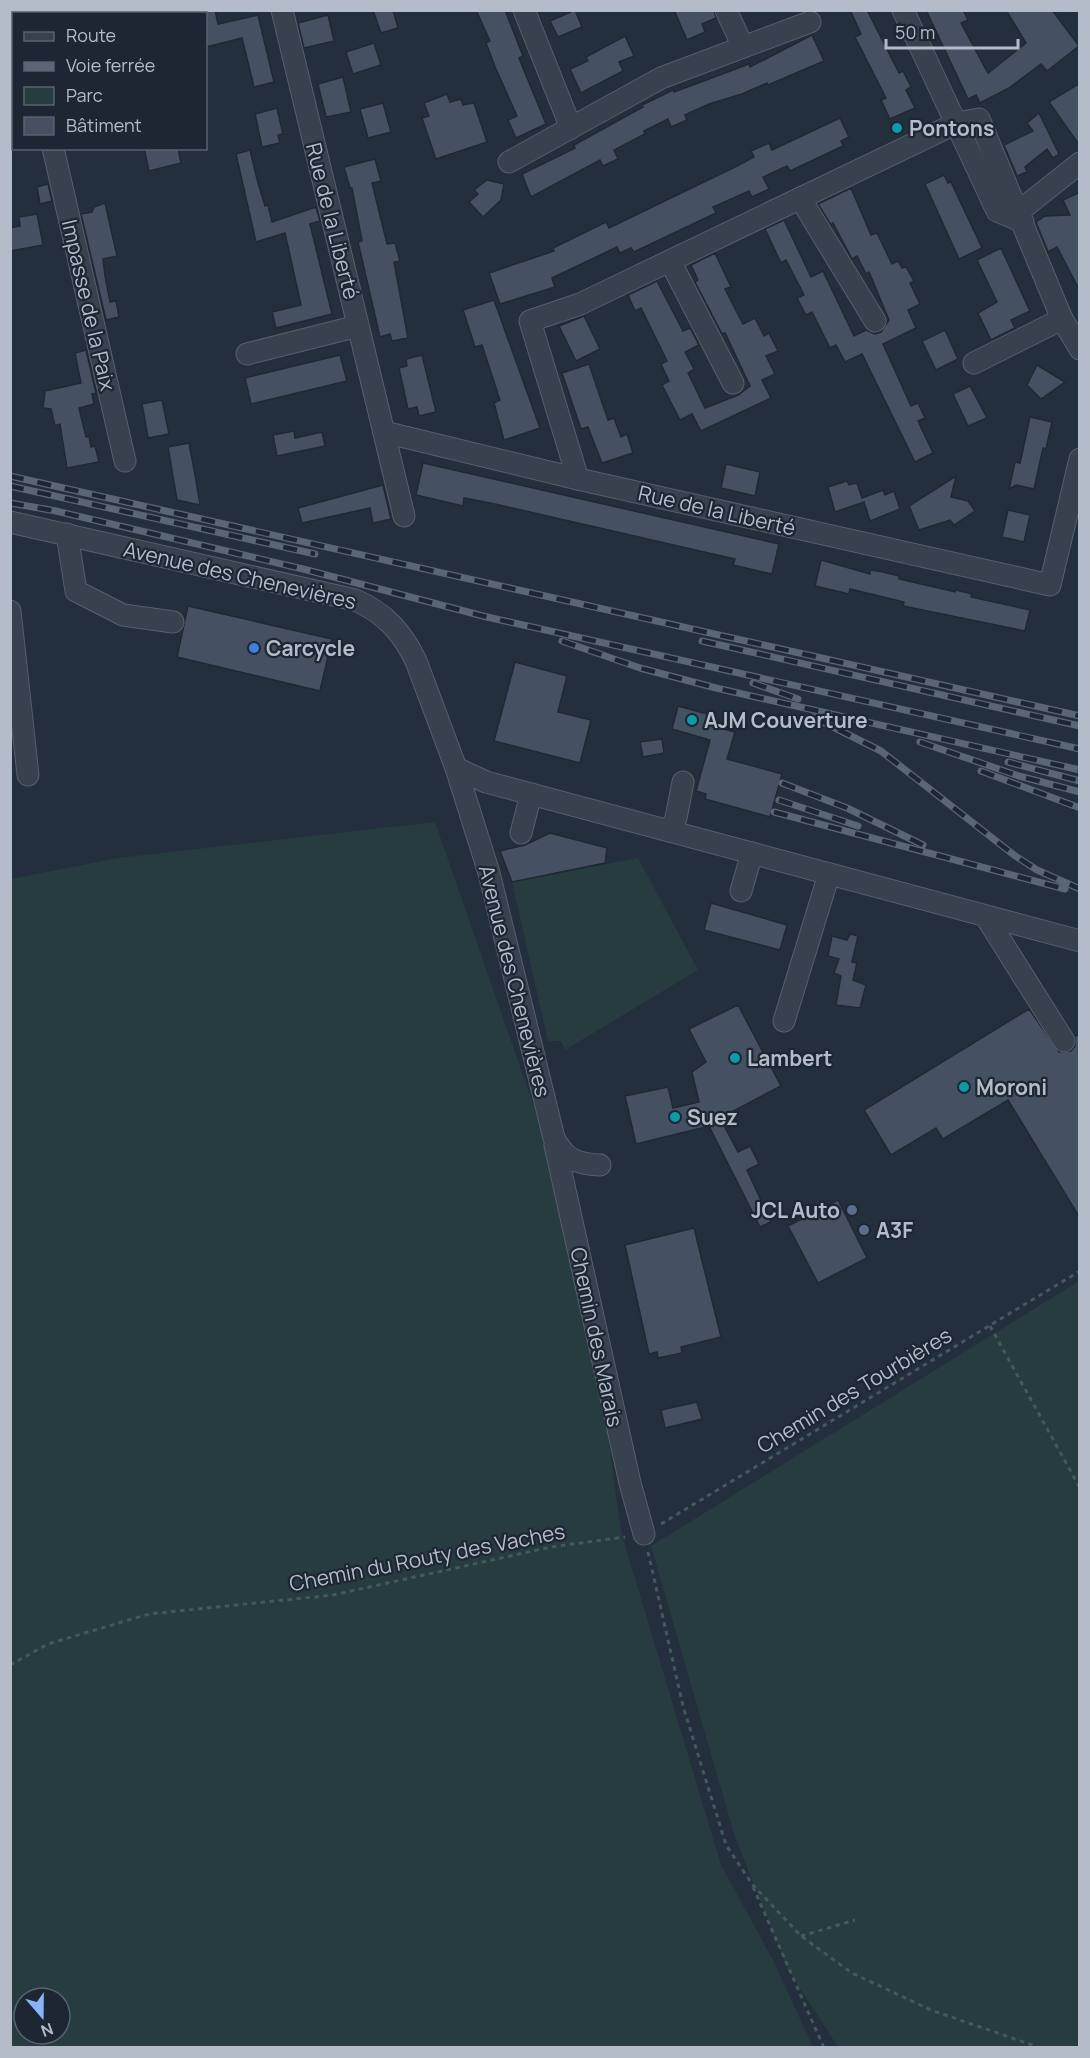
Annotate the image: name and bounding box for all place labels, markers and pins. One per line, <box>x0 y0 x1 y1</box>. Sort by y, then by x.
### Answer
place label: Pontons <box>909 114 994 142</box>
marker: Pontons <box>890 121 904 135</box>
place label: Carcycle <box>266 634 355 662</box>
marker: Carcycle <box>247 641 261 655</box>
place label: AJM Couverture <box>704 706 868 734</box>
marker: AJM Couverture <box>685 713 699 727</box>
place label: Lambert <box>747 1044 832 1072</box>
marker: Lambert <box>728 1051 742 1065</box>
place label: Moroni <box>976 1073 1047 1101</box>
marker: Moroni <box>957 1080 971 1094</box>
place label: Suez <box>687 1103 738 1131</box>
marker: Suez <box>668 1110 682 1124</box>
place label: JCL Auto <box>751 1196 840 1224</box>
marker: JCL Auto <box>845 1203 859 1217</box>
place label: A3F <box>876 1216 913 1244</box>
marker: A3F <box>857 1223 871 1237</box>

